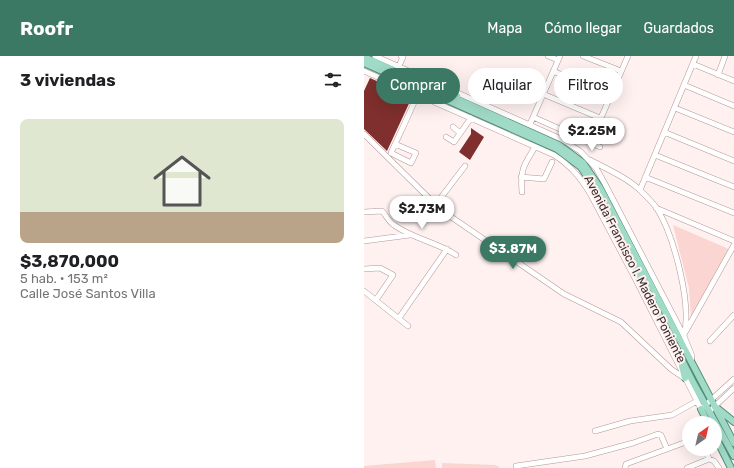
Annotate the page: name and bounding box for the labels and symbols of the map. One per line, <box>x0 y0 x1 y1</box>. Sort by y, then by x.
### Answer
pin: $2.25M <box>559 118 625 152</box>
street label: Avenida Francisco I. Madero Poniente <box>581 173 689 365</box>
pin: $2.73M <box>389 196 455 230</box>
pin: $3.87M <box>480 236 546 270</box>
north arrow <box>682 416 722 456</box>

